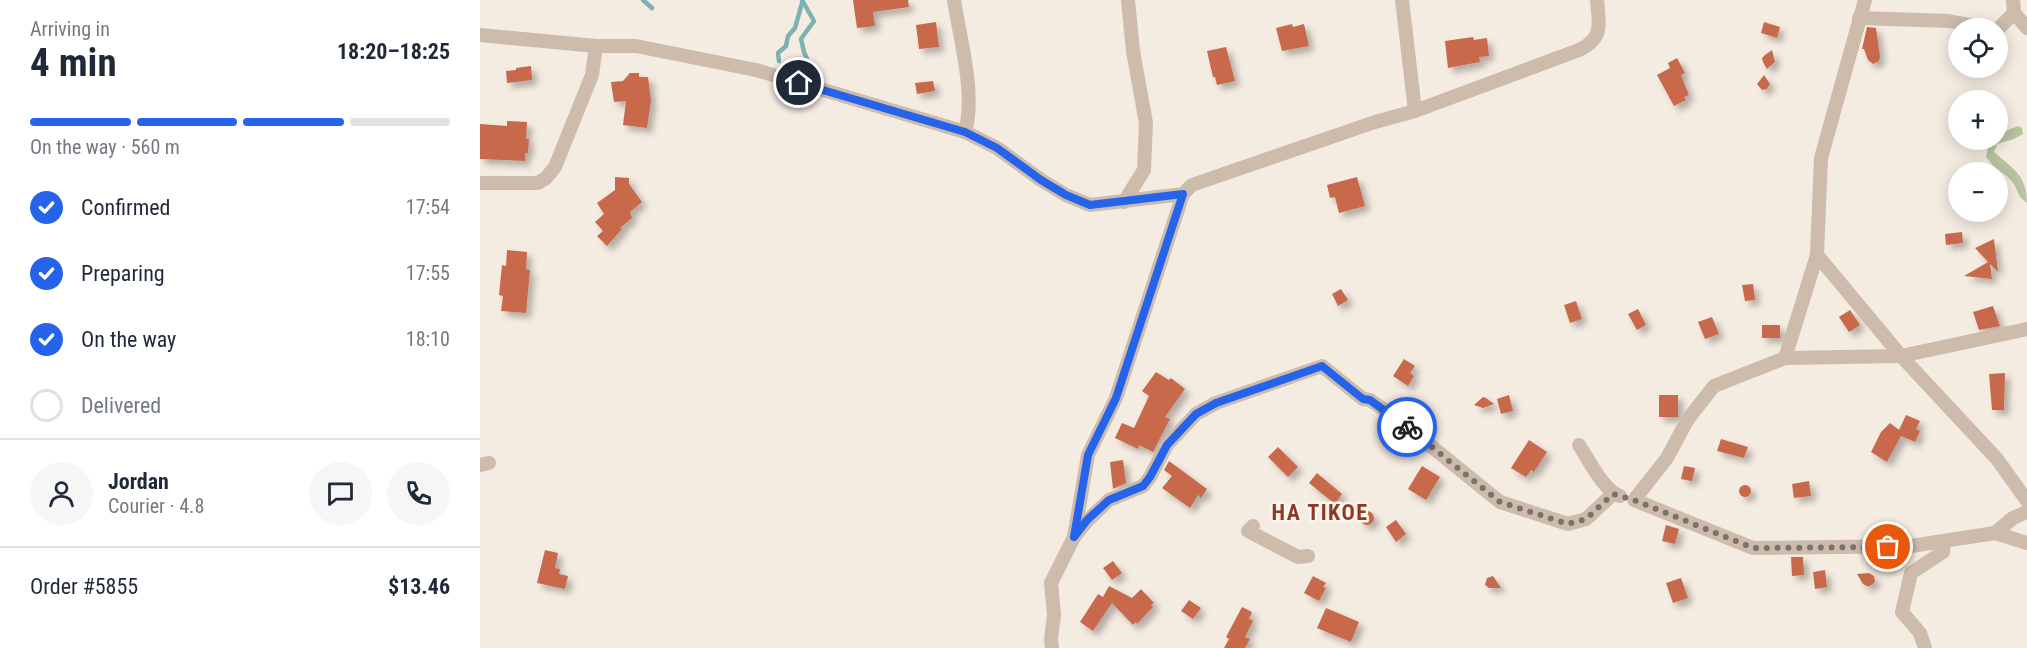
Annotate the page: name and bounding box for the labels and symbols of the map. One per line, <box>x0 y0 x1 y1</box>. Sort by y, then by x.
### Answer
pin <box>773 57 824 108</box>
courier <box>1377 397 1437 457</box>
district label: HA TIKOE <box>1271 500 1369 525</box>
pin <box>1862 521 1913 572</box>

